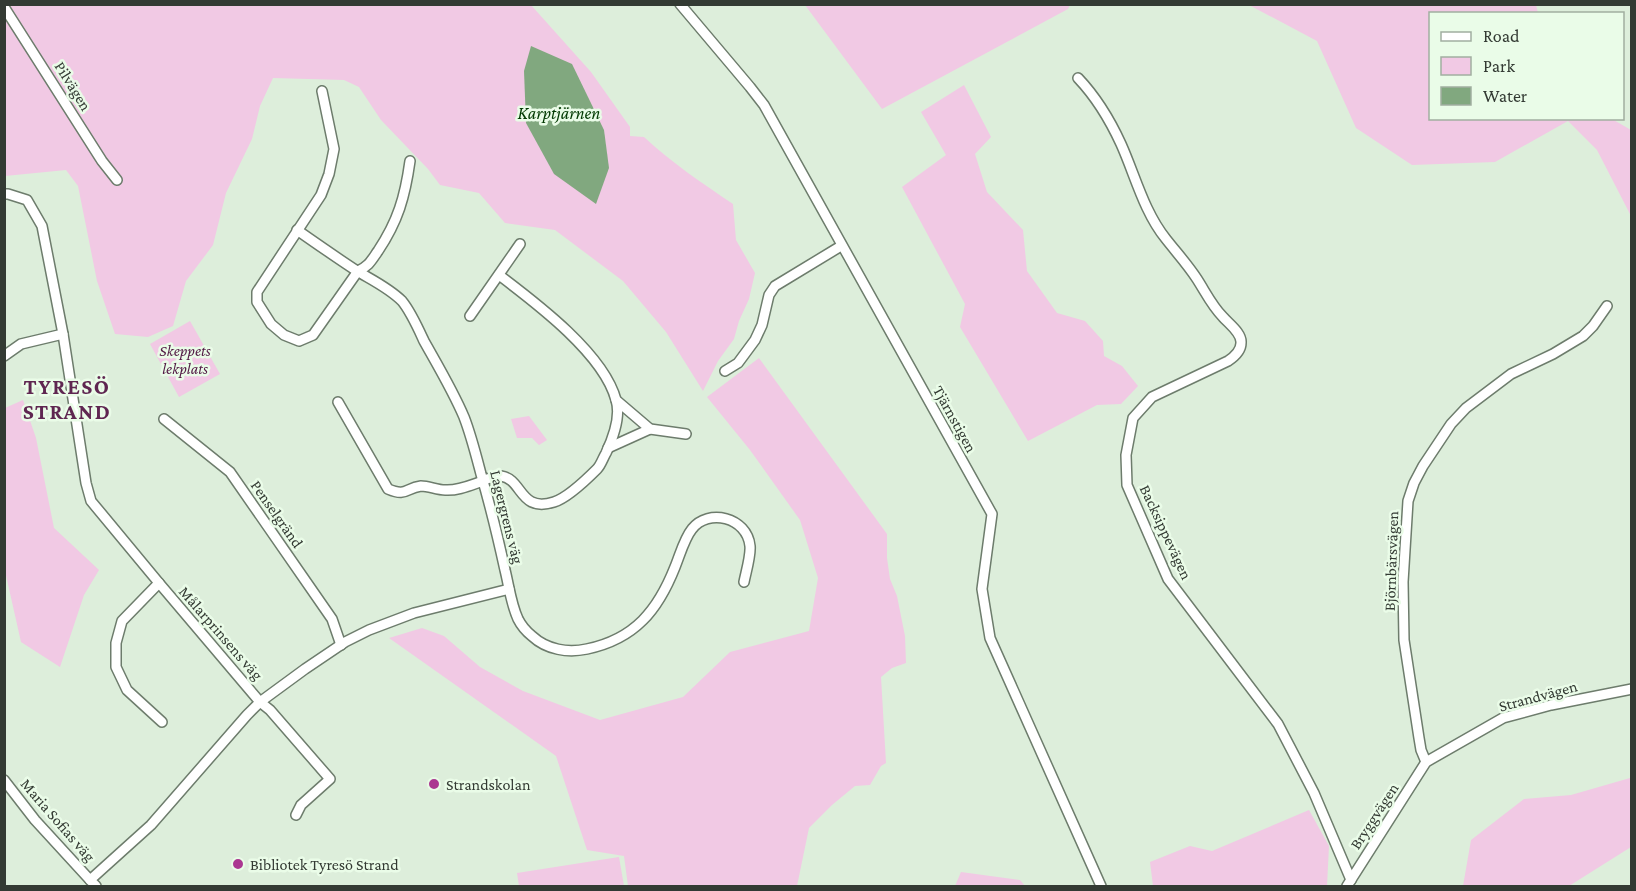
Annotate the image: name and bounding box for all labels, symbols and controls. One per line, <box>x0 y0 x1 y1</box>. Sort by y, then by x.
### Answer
legend <box>1429 12 1624 120</box>
text: Road <box>1483 26 1520 46</box>
text: Park <box>1483 56 1515 76</box>
street label: Pilvägen <box>51 58 95 114</box>
text: Water <box>1483 86 1528 106</box>
water label: Karptjärnen <box>518 103 600 124</box>
park label: Skeppets lekplats <box>159 342 211 378</box>
district label: TYRESÖ STRAND <box>23 374 111 424</box>
street label: Tjärnstigen <box>929 383 980 456</box>
street label: Lagergrens väg <box>486 468 527 566</box>
street label: Penselgränd <box>247 477 307 552</box>
street label: Backsippevägen <box>1136 482 1196 583</box>
street label: Björnbärsvägen <box>1381 510 1402 611</box>
street label: Målarprinsens väg <box>175 583 266 684</box>
street label: Strandvägen <box>1497 677 1580 716</box>
street label: Maria Sofias väg <box>17 775 99 866</box>
place label: Strandskolan <box>446 776 531 793</box>
marker: Strandskolan <box>427 777 441 791</box>
street label: Bryggvägen <box>1346 780 1403 853</box>
place label: Bibliotek Tyresö Strand <box>250 856 399 874</box>
marker: Bibliotek Tyresö Strand <box>231 857 245 871</box>

